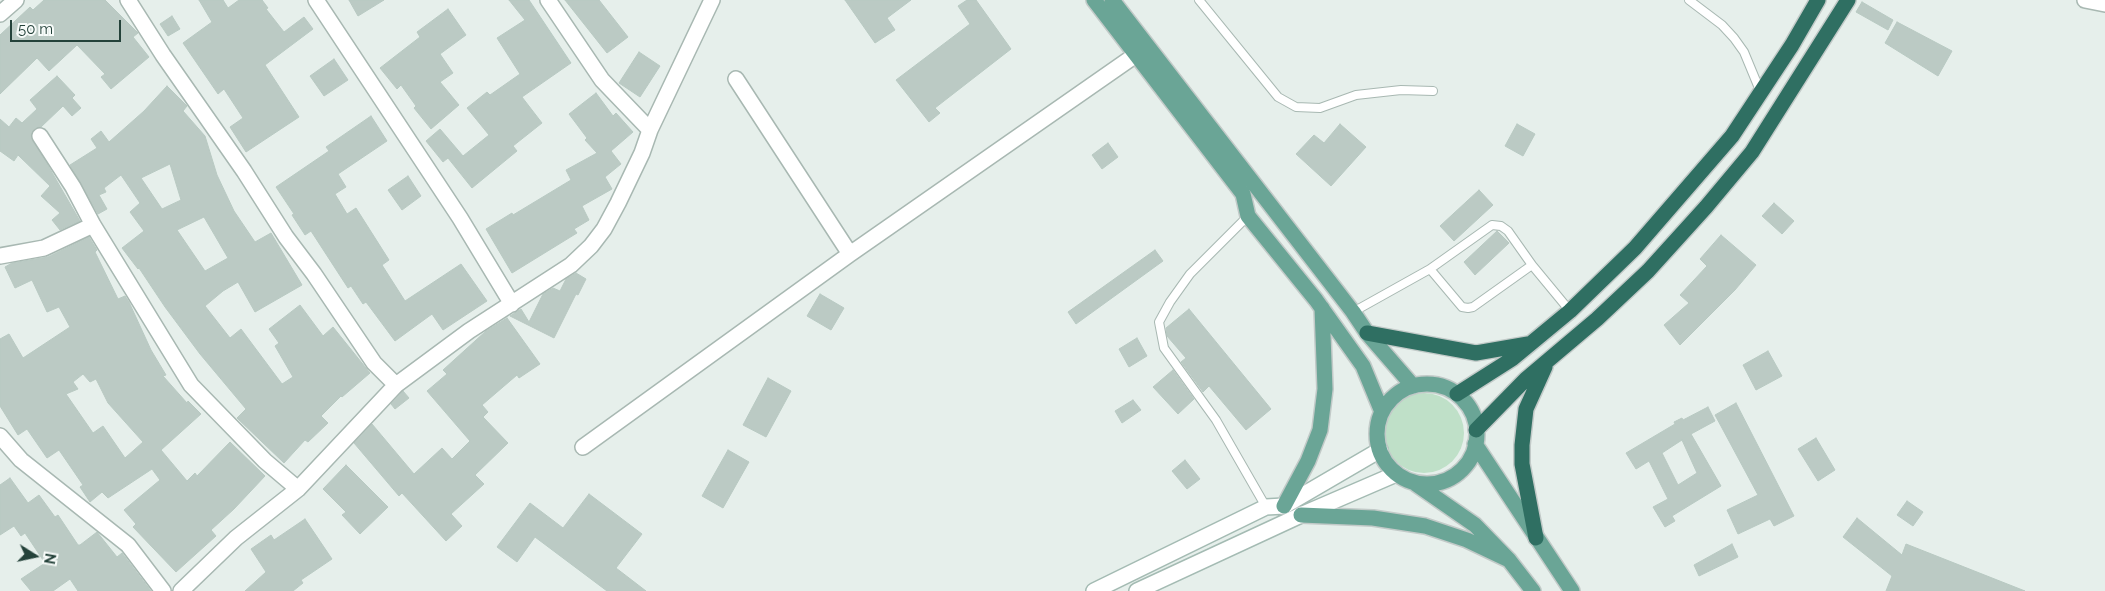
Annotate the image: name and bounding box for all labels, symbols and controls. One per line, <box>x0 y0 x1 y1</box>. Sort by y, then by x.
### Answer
scale bar <box>12 10 124 42</box>
text: 50 m <box>18 20 53 38</box>
north arrow <box>10 531 60 581</box>
text: N <box>41 552 59 565</box>

